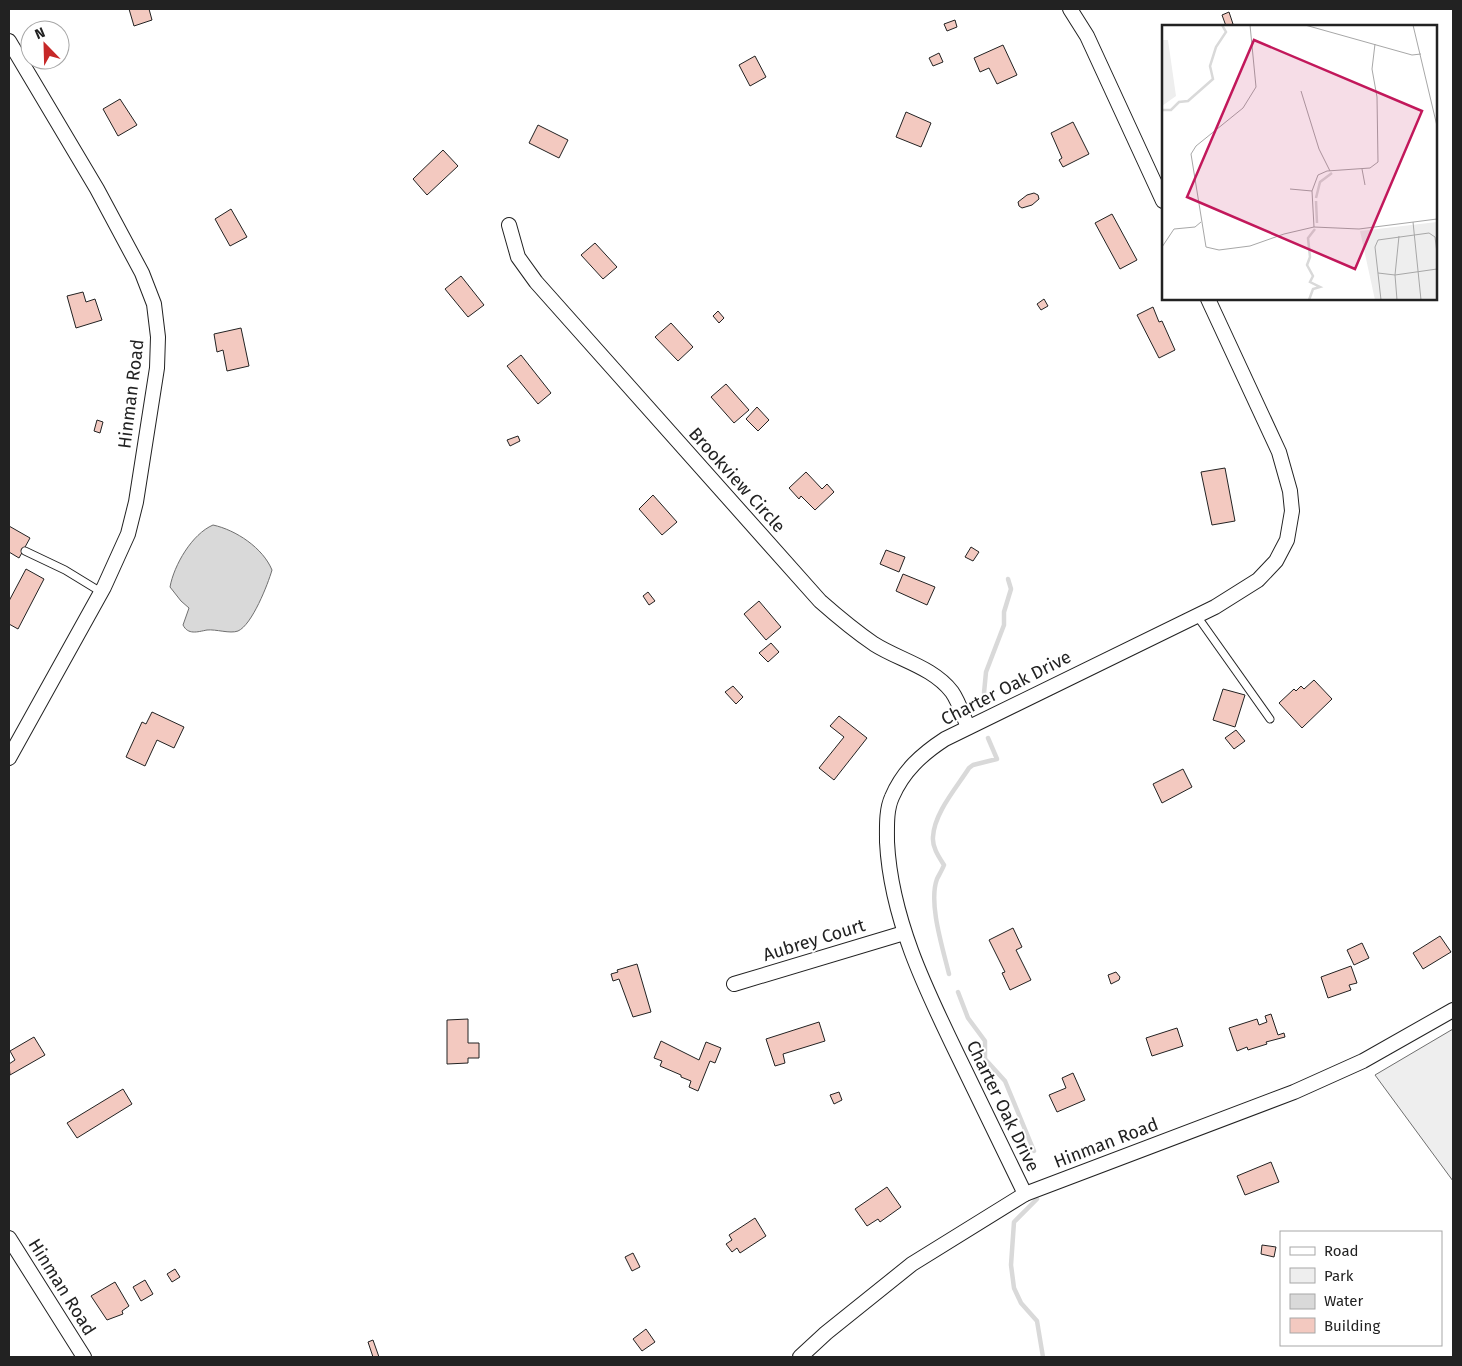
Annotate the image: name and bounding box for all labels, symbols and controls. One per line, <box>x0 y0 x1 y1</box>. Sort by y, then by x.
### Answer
north arrow <box>20 20 70 70</box>
text: N <box>33 24 48 43</box>
inset map <box>1162 25 1437 300</box>
street label: Hinman Road <box>113 338 149 450</box>
street label: Brookview Circle <box>684 423 790 537</box>
street label: Charter Oak Drive <box>937 646 1075 730</box>
street label: Aubrey Court <box>760 914 868 966</box>
street label: Charter Oak Drive <box>962 1037 1044 1175</box>
street label: Hinman Road <box>1051 1113 1161 1173</box>
legend <box>1280 1231 1442 1346</box>
street label: Hinman Road <box>24 1235 100 1339</box>
text: Road <box>1324 1242 1359 1260</box>
text: Park <box>1324 1267 1354 1285</box>
text: Water <box>1324 1292 1363 1310</box>
text: Building <box>1324 1317 1380 1335</box>

